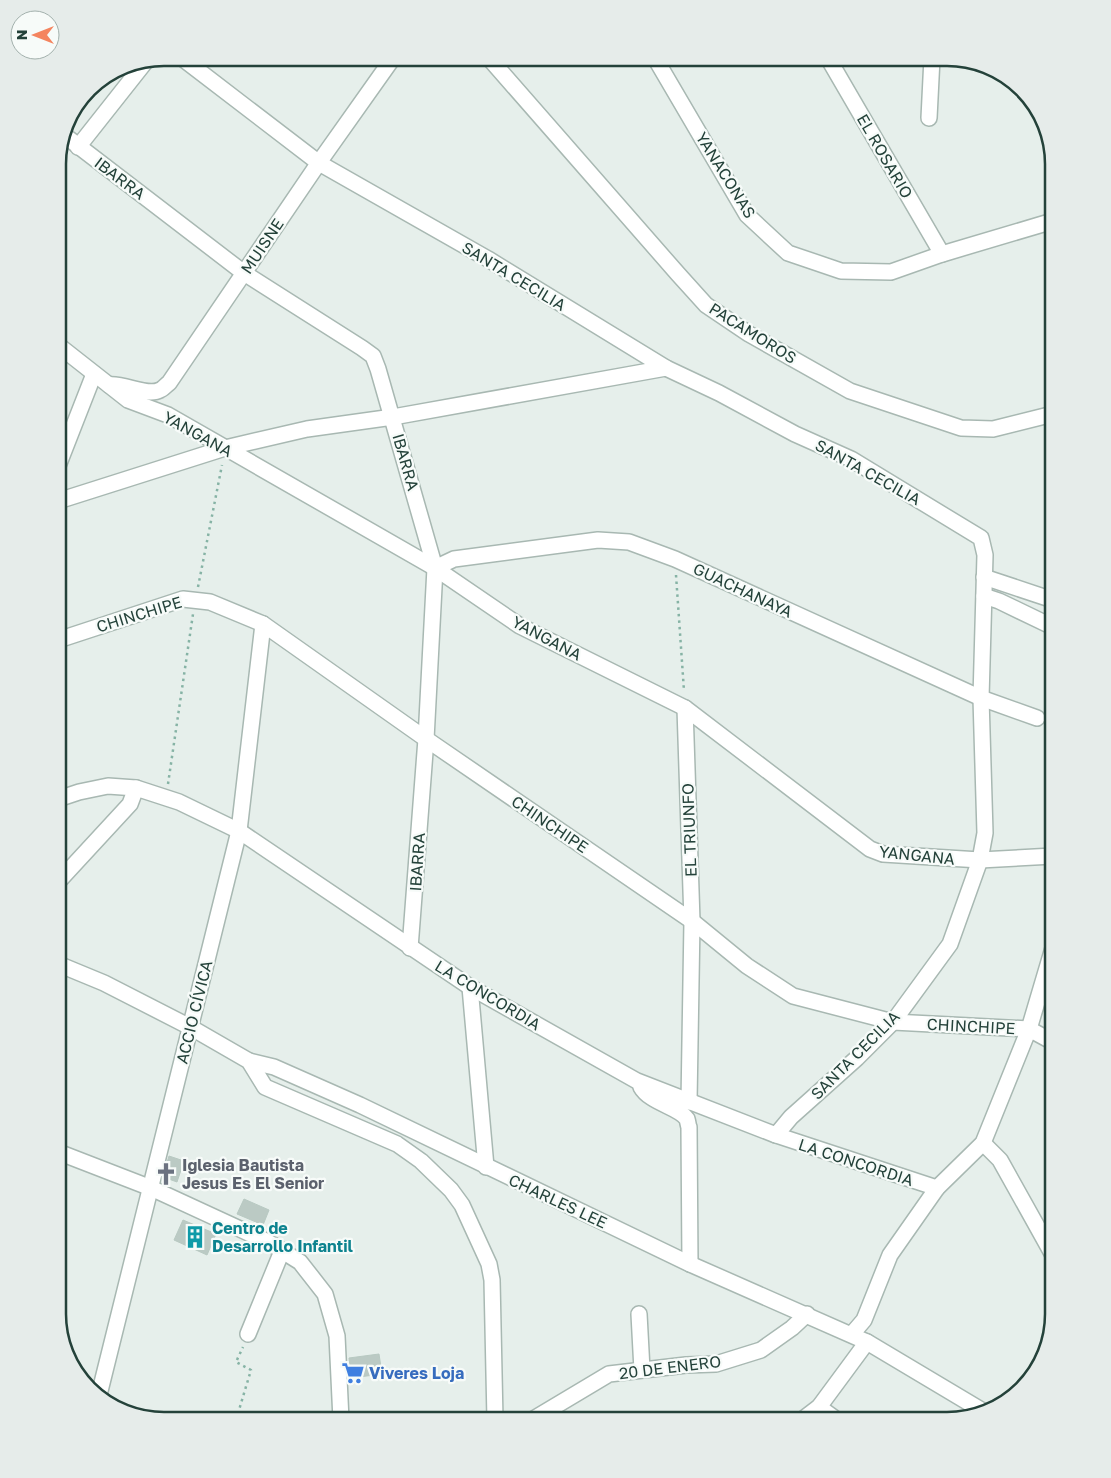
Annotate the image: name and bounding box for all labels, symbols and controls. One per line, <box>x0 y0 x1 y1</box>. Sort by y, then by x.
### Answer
north arrow <box>10 10 60 60</box>
text: N <box>13 30 30 40</box>
street label: EL ROSARIO <box>853 110 917 202</box>
street label: YANACONAS <box>692 128 760 222</box>
street label: IBARRA <box>91 152 150 204</box>
street label: MUISNE <box>236 214 288 278</box>
street label: SANTA CECILIA <box>458 237 570 315</box>
street label: PACAMOROS <box>706 298 800 368</box>
street label: YANGANA <box>160 407 236 461</box>
street label: IBARRA <box>388 431 424 493</box>
street label: SANTA CECILIA <box>812 435 925 509</box>
street label: GUACHANAYA <box>690 558 796 622</box>
street label: CHINCHIPE <box>94 591 184 637</box>
street label: YANGANA <box>509 611 586 665</box>
street label: EL TRIUNFO <box>677 783 701 877</box>
street label: CHINCHIPE <box>508 791 592 857</box>
street label: IBARRA <box>405 832 429 892</box>
street label: YANGANA <box>878 841 956 869</box>
street label: LA CONCORDIA <box>432 956 545 1035</box>
street label: ACCIO CÍVICA <box>171 958 217 1066</box>
street label: SANTA CECILIA <box>806 1006 904 1104</box>
street label: CHINCHIPE <box>926 1014 1016 1038</box>
street label: LA CONCORDIA <box>796 1134 916 1190</box>
place label: Iglesia Bautista Jesus Es El Senior <box>182 1155 324 1193</box>
church icon: Iglesia Bautista Jesus Es El Senior <box>153 1161 179 1187</box>
street label: CHARLES LEE <box>506 1169 610 1233</box>
place label: Centro de Desarrollo Infantil <box>212 1218 354 1256</box>
building icon: Centro de Desarrollo Infantil <box>182 1224 208 1250</box>
street label: 20 DE ENERO <box>618 1351 722 1383</box>
supermarket icon: Viveres Loja <box>340 1360 366 1386</box>
place label: Viveres Loja <box>369 1363 464 1383</box>

